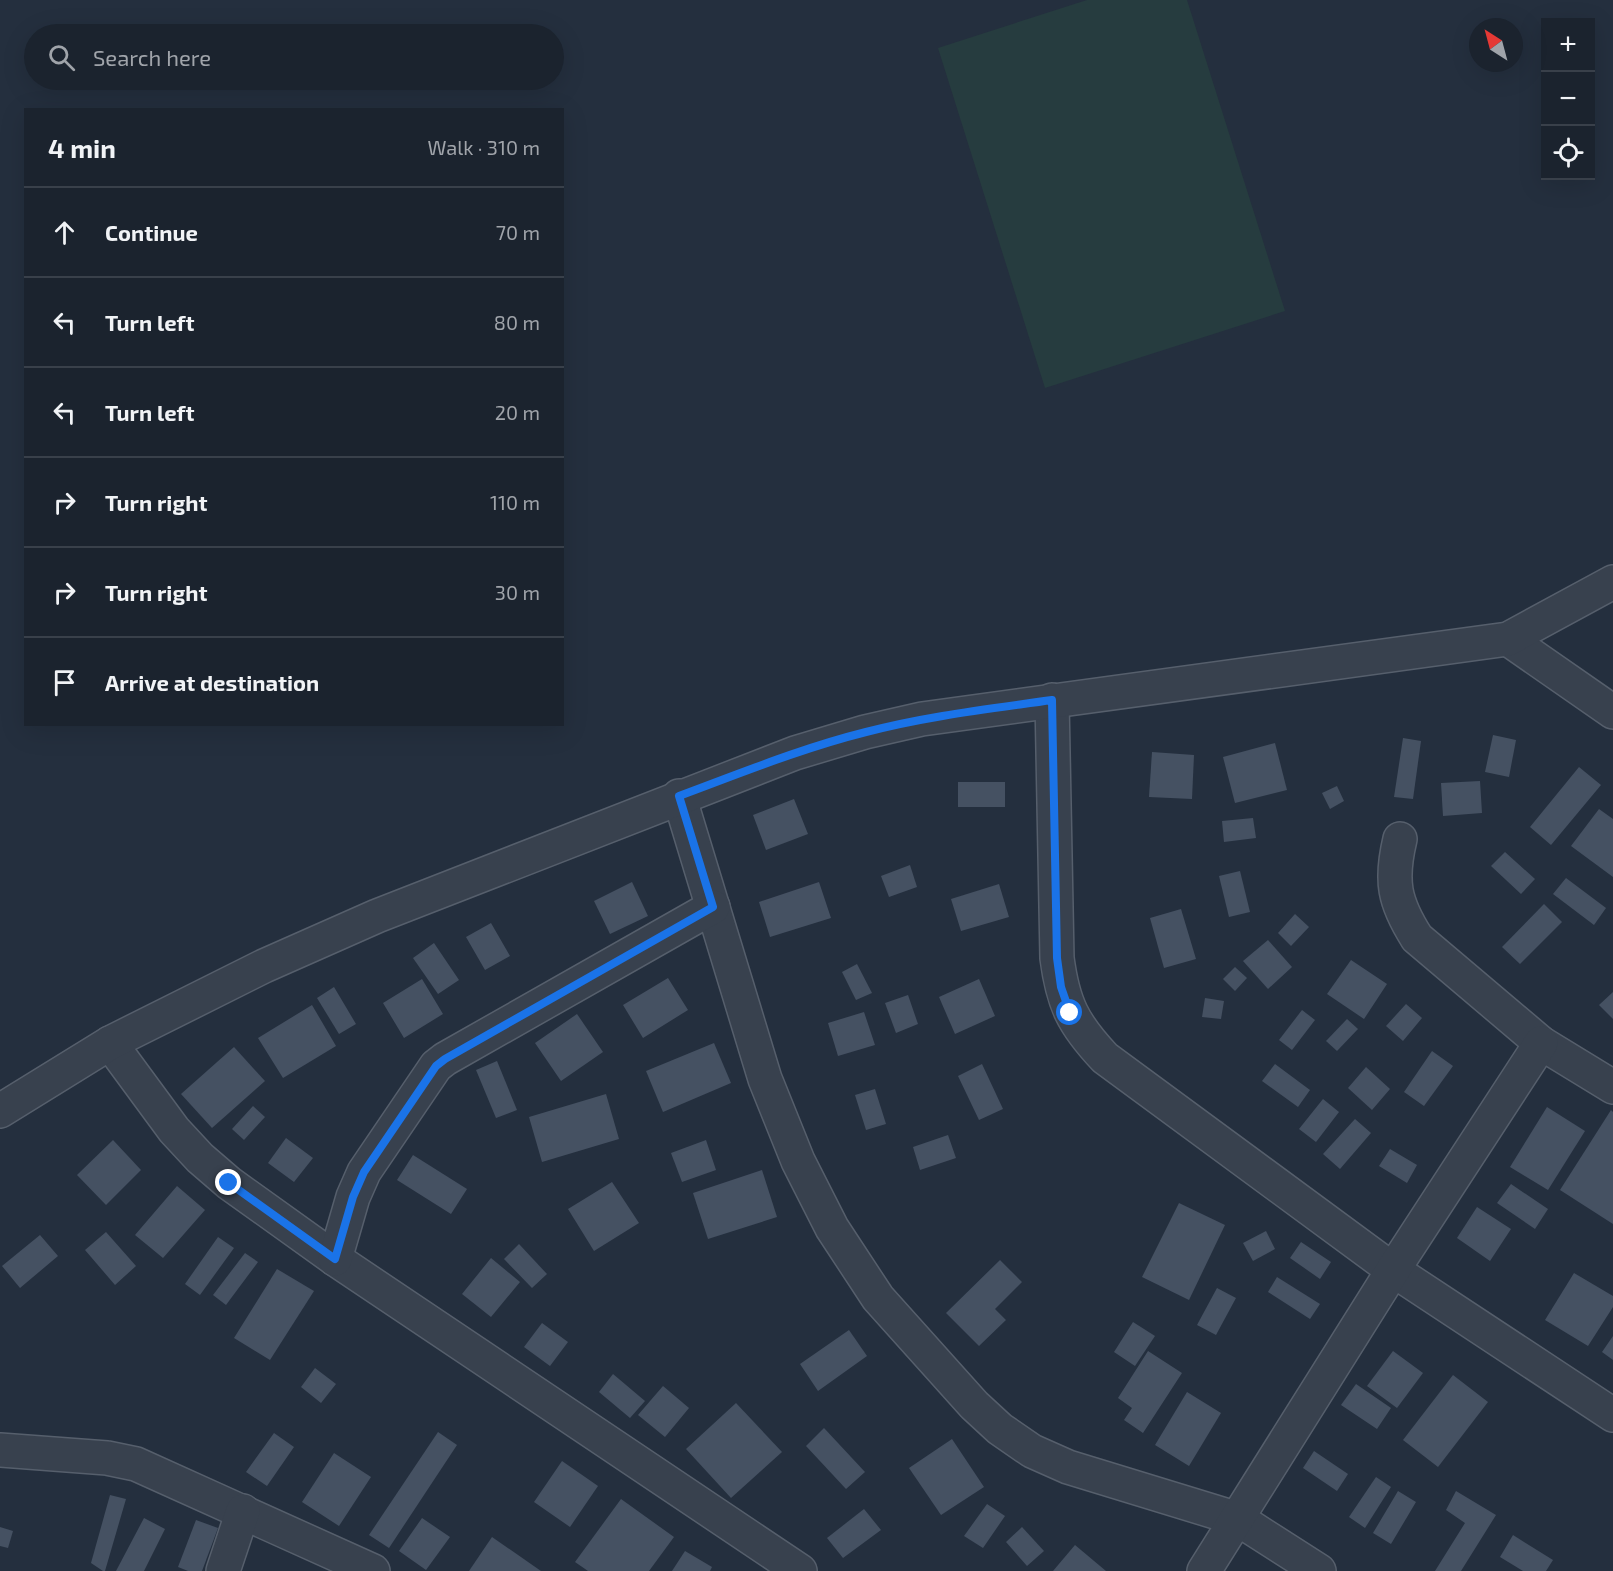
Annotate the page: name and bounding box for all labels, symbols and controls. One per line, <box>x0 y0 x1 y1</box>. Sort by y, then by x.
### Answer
north arrow <box>1469 18 1523 72</box>
map controls <box>1541 18 1595 180</box>
button: + <box>1541 18 1595 72</box>
search box <box>24 24 564 90</box>
icon: search <box>45 41 78 74</box>
text: Search here <box>93 44 211 70</box>
button: − <box>1541 72 1595 126</box>
button: locate <box>1541 126 1595 180</box>
text: 4 min <box>48 132 116 163</box>
text: Walk · 310 m <box>428 135 540 159</box>
icon: ahead <box>48 216 81 249</box>
text: Continue <box>105 219 198 245</box>
text: 70 m <box>496 220 540 244</box>
icon: left <box>48 306 81 339</box>
text: Turn left <box>105 309 194 335</box>
text: 80 m <box>494 310 540 334</box>
icon: left <box>48 396 81 429</box>
text: Turn left <box>105 399 194 425</box>
text: 20 m <box>495 400 540 424</box>
icon: right <box>48 486 81 519</box>
text: Turn right <box>105 489 207 515</box>
text: 110 m <box>490 490 540 514</box>
icon: right <box>48 576 81 609</box>
text: Turn right <box>105 579 207 605</box>
text: 30 m <box>495 580 540 604</box>
icon: arrive <box>48 666 81 699</box>
text: Arrive at destination <box>105 669 319 695</box>
route start <box>1056 999 1082 1025</box>
route end <box>215 1169 241 1195</box>

